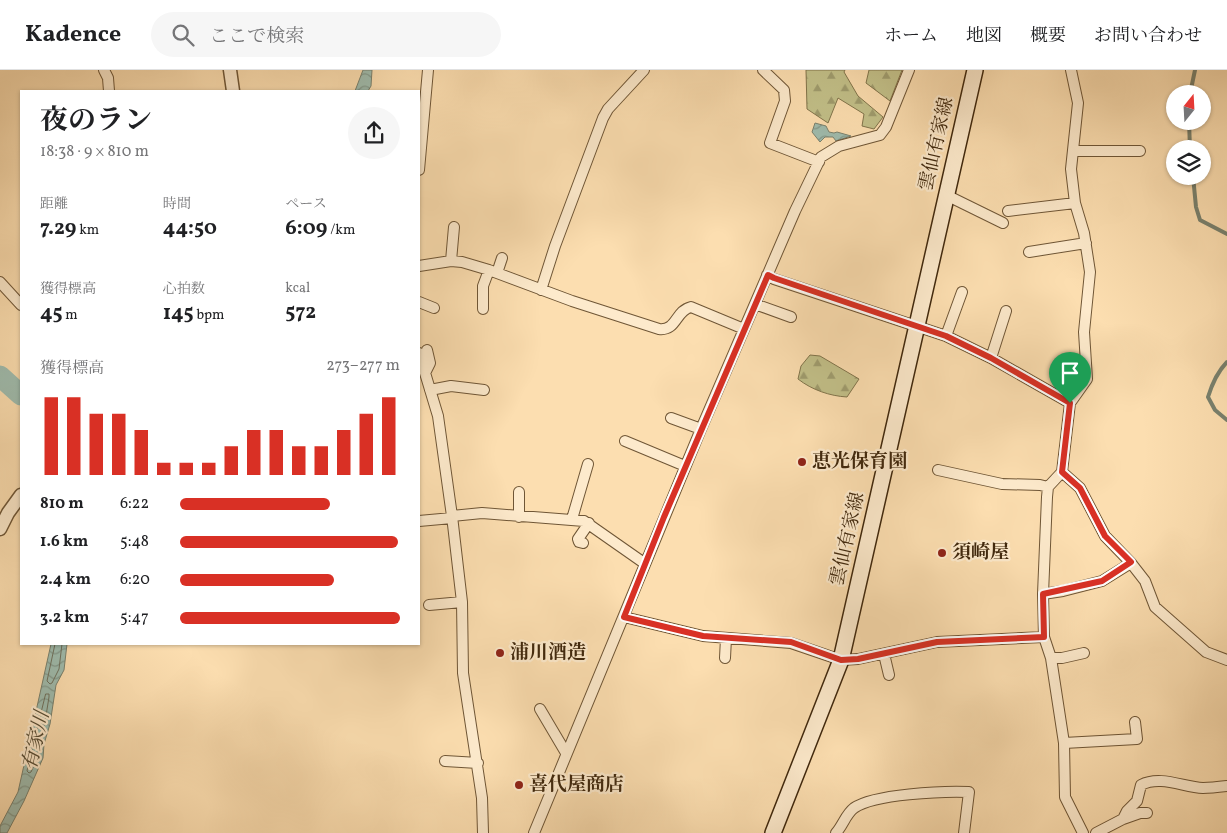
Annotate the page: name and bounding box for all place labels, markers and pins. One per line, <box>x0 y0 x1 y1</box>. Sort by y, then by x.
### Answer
pin <box>1049 352 1091 403</box>
place label: 恵光保育園 <box>812 449 907 475</box>
marker: 恵光保育園 <box>796 456 808 468</box>
place label: 須崎屋 <box>952 540 1009 566</box>
marker: 須崎屋 <box>936 547 948 559</box>
place label: 浦川酒造 <box>510 640 586 666</box>
marker: 浦川酒造 <box>494 647 506 659</box>
place label: 喜代屋商店 <box>529 772 624 798</box>
marker: 喜代屋商店 <box>513 779 525 791</box>

